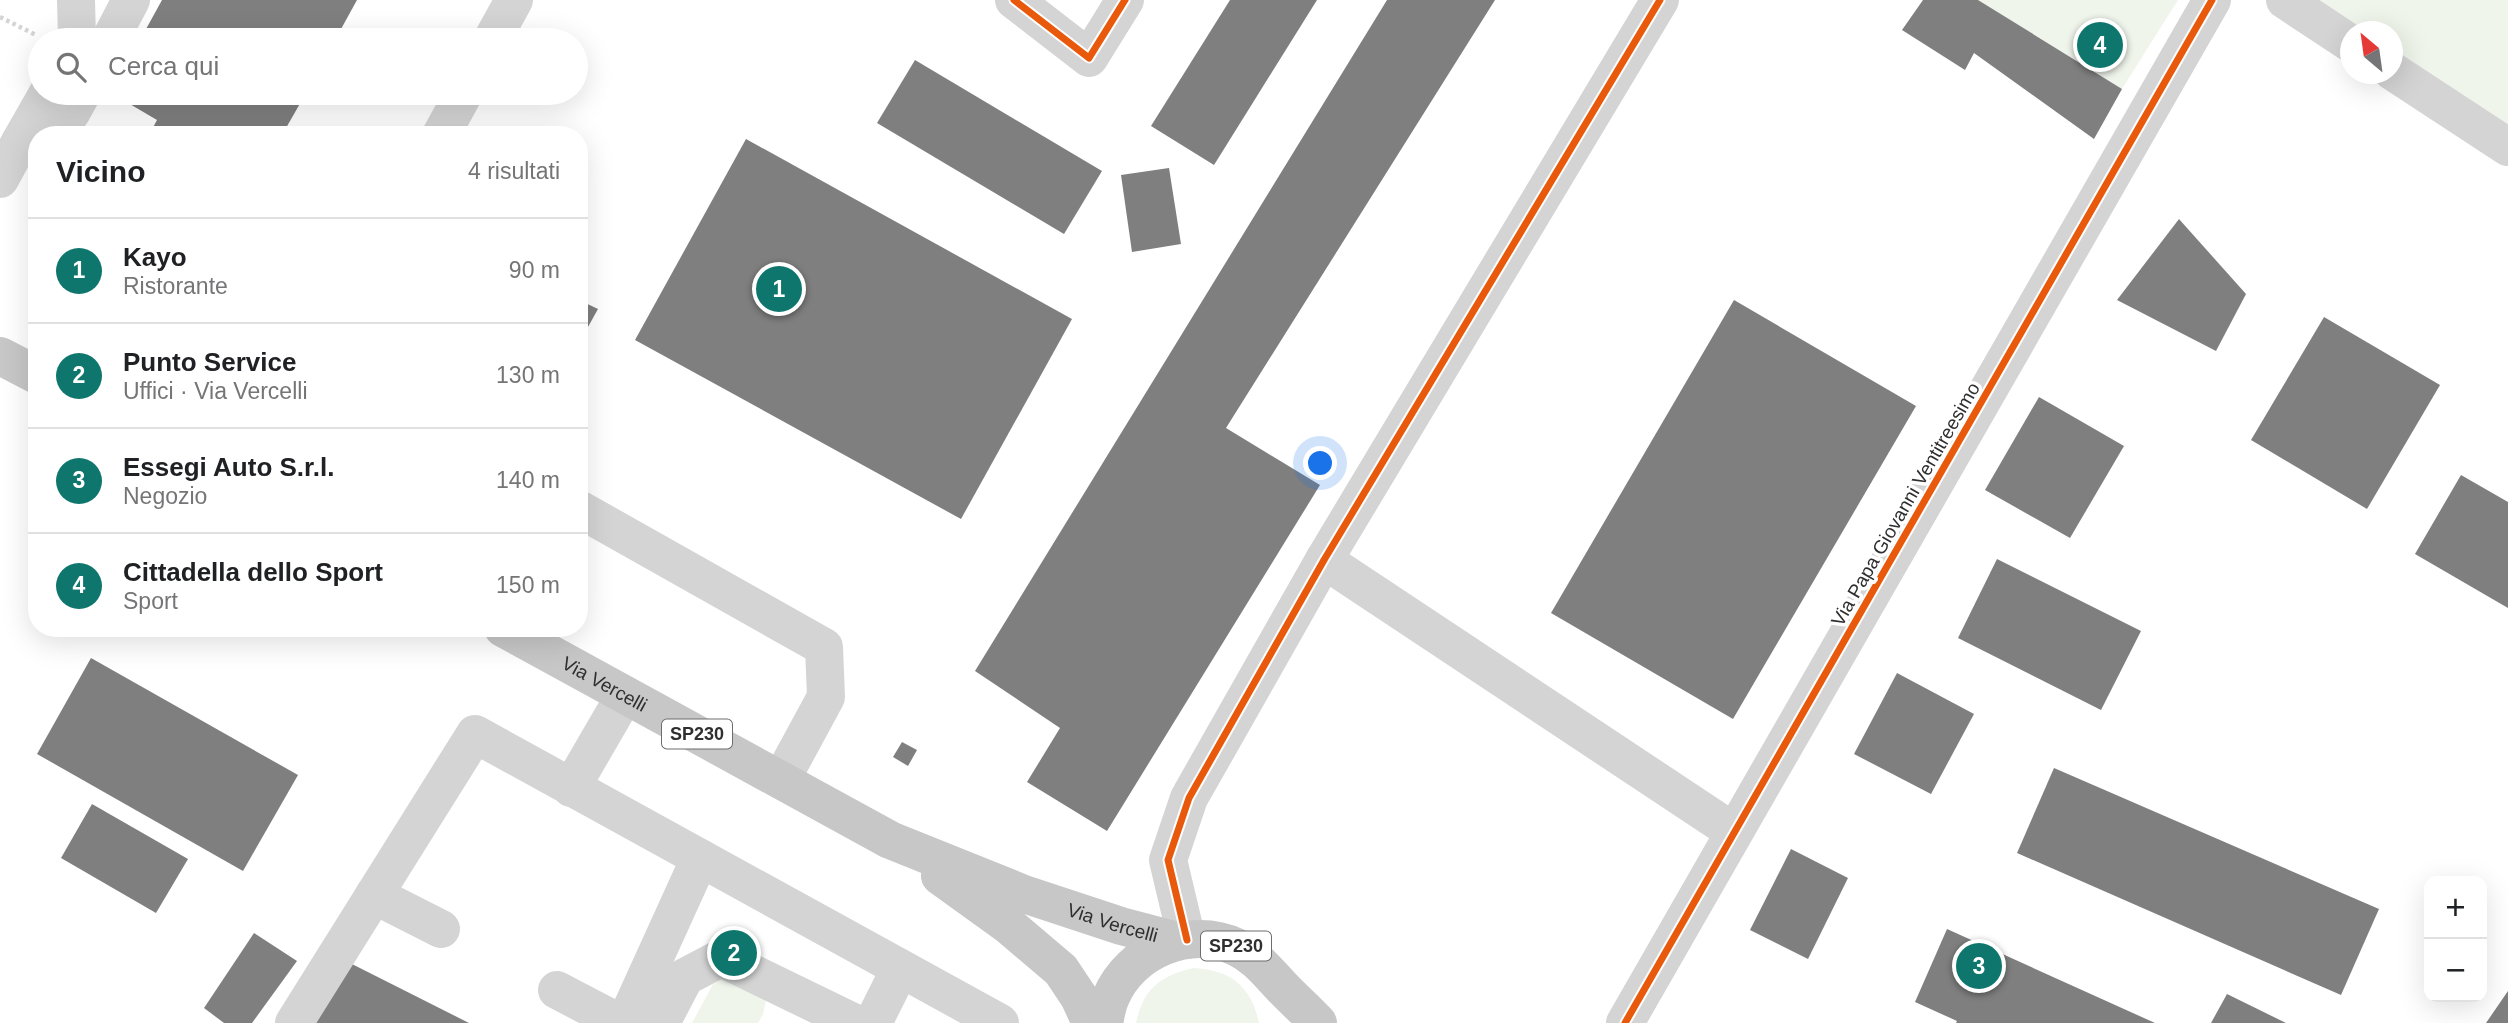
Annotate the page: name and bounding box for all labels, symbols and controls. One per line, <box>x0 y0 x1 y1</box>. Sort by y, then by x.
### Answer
pin: 4 <box>2077 19 2123 71</box>
north arrow <box>2340 21 2403 84</box>
search box <box>28 28 588 105</box>
icon: search <box>52 48 90 86</box>
text: Cerca qui <box>108 51 219 81</box>
text: Vicino <box>56 155 145 188</box>
text: 4 risultati <box>468 158 560 184</box>
text: Kayo <box>123 242 187 272</box>
text: 1 <box>73 257 85 283</box>
text: 90 m <box>509 257 560 283</box>
pin: 1 <box>756 263 802 315</box>
text: Ristorante <box>123 273 228 299</box>
text: Punto Service <box>123 347 296 377</box>
text: 2 <box>73 362 85 388</box>
text: 130 m <box>496 362 560 388</box>
text: Uffici · Via Vercelli <box>123 378 308 404</box>
street label: Via Papa Giovanni Ventitreesimo <box>1827 379 1984 630</box>
your location <box>1303 446 1337 480</box>
text: Essegi Auto S.r.l. <box>123 452 334 482</box>
text: 3 <box>73 467 85 493</box>
text: 140 m <box>496 467 560 493</box>
text: Negozio <box>123 483 207 509</box>
text: Cittadella dello Sport <box>123 557 383 587</box>
text: 4 <box>73 572 85 598</box>
text: 150 m <box>496 572 560 598</box>
text: Sport <box>123 588 178 614</box>
street label: Via Vercelli <box>558 652 651 716</box>
road number: SP230 <box>662 720 732 748</box>
map controls <box>2424 876 2487 1002</box>
button: + <box>2424 876 2487 939</box>
street label: Via Vercelli <box>1065 899 1160 946</box>
pin: 2 <box>711 927 757 979</box>
road number: SP230 <box>1201 931 1271 960</box>
button: − <box>2424 939 2487 1002</box>
pin: 3 <box>1956 940 2002 992</box>

